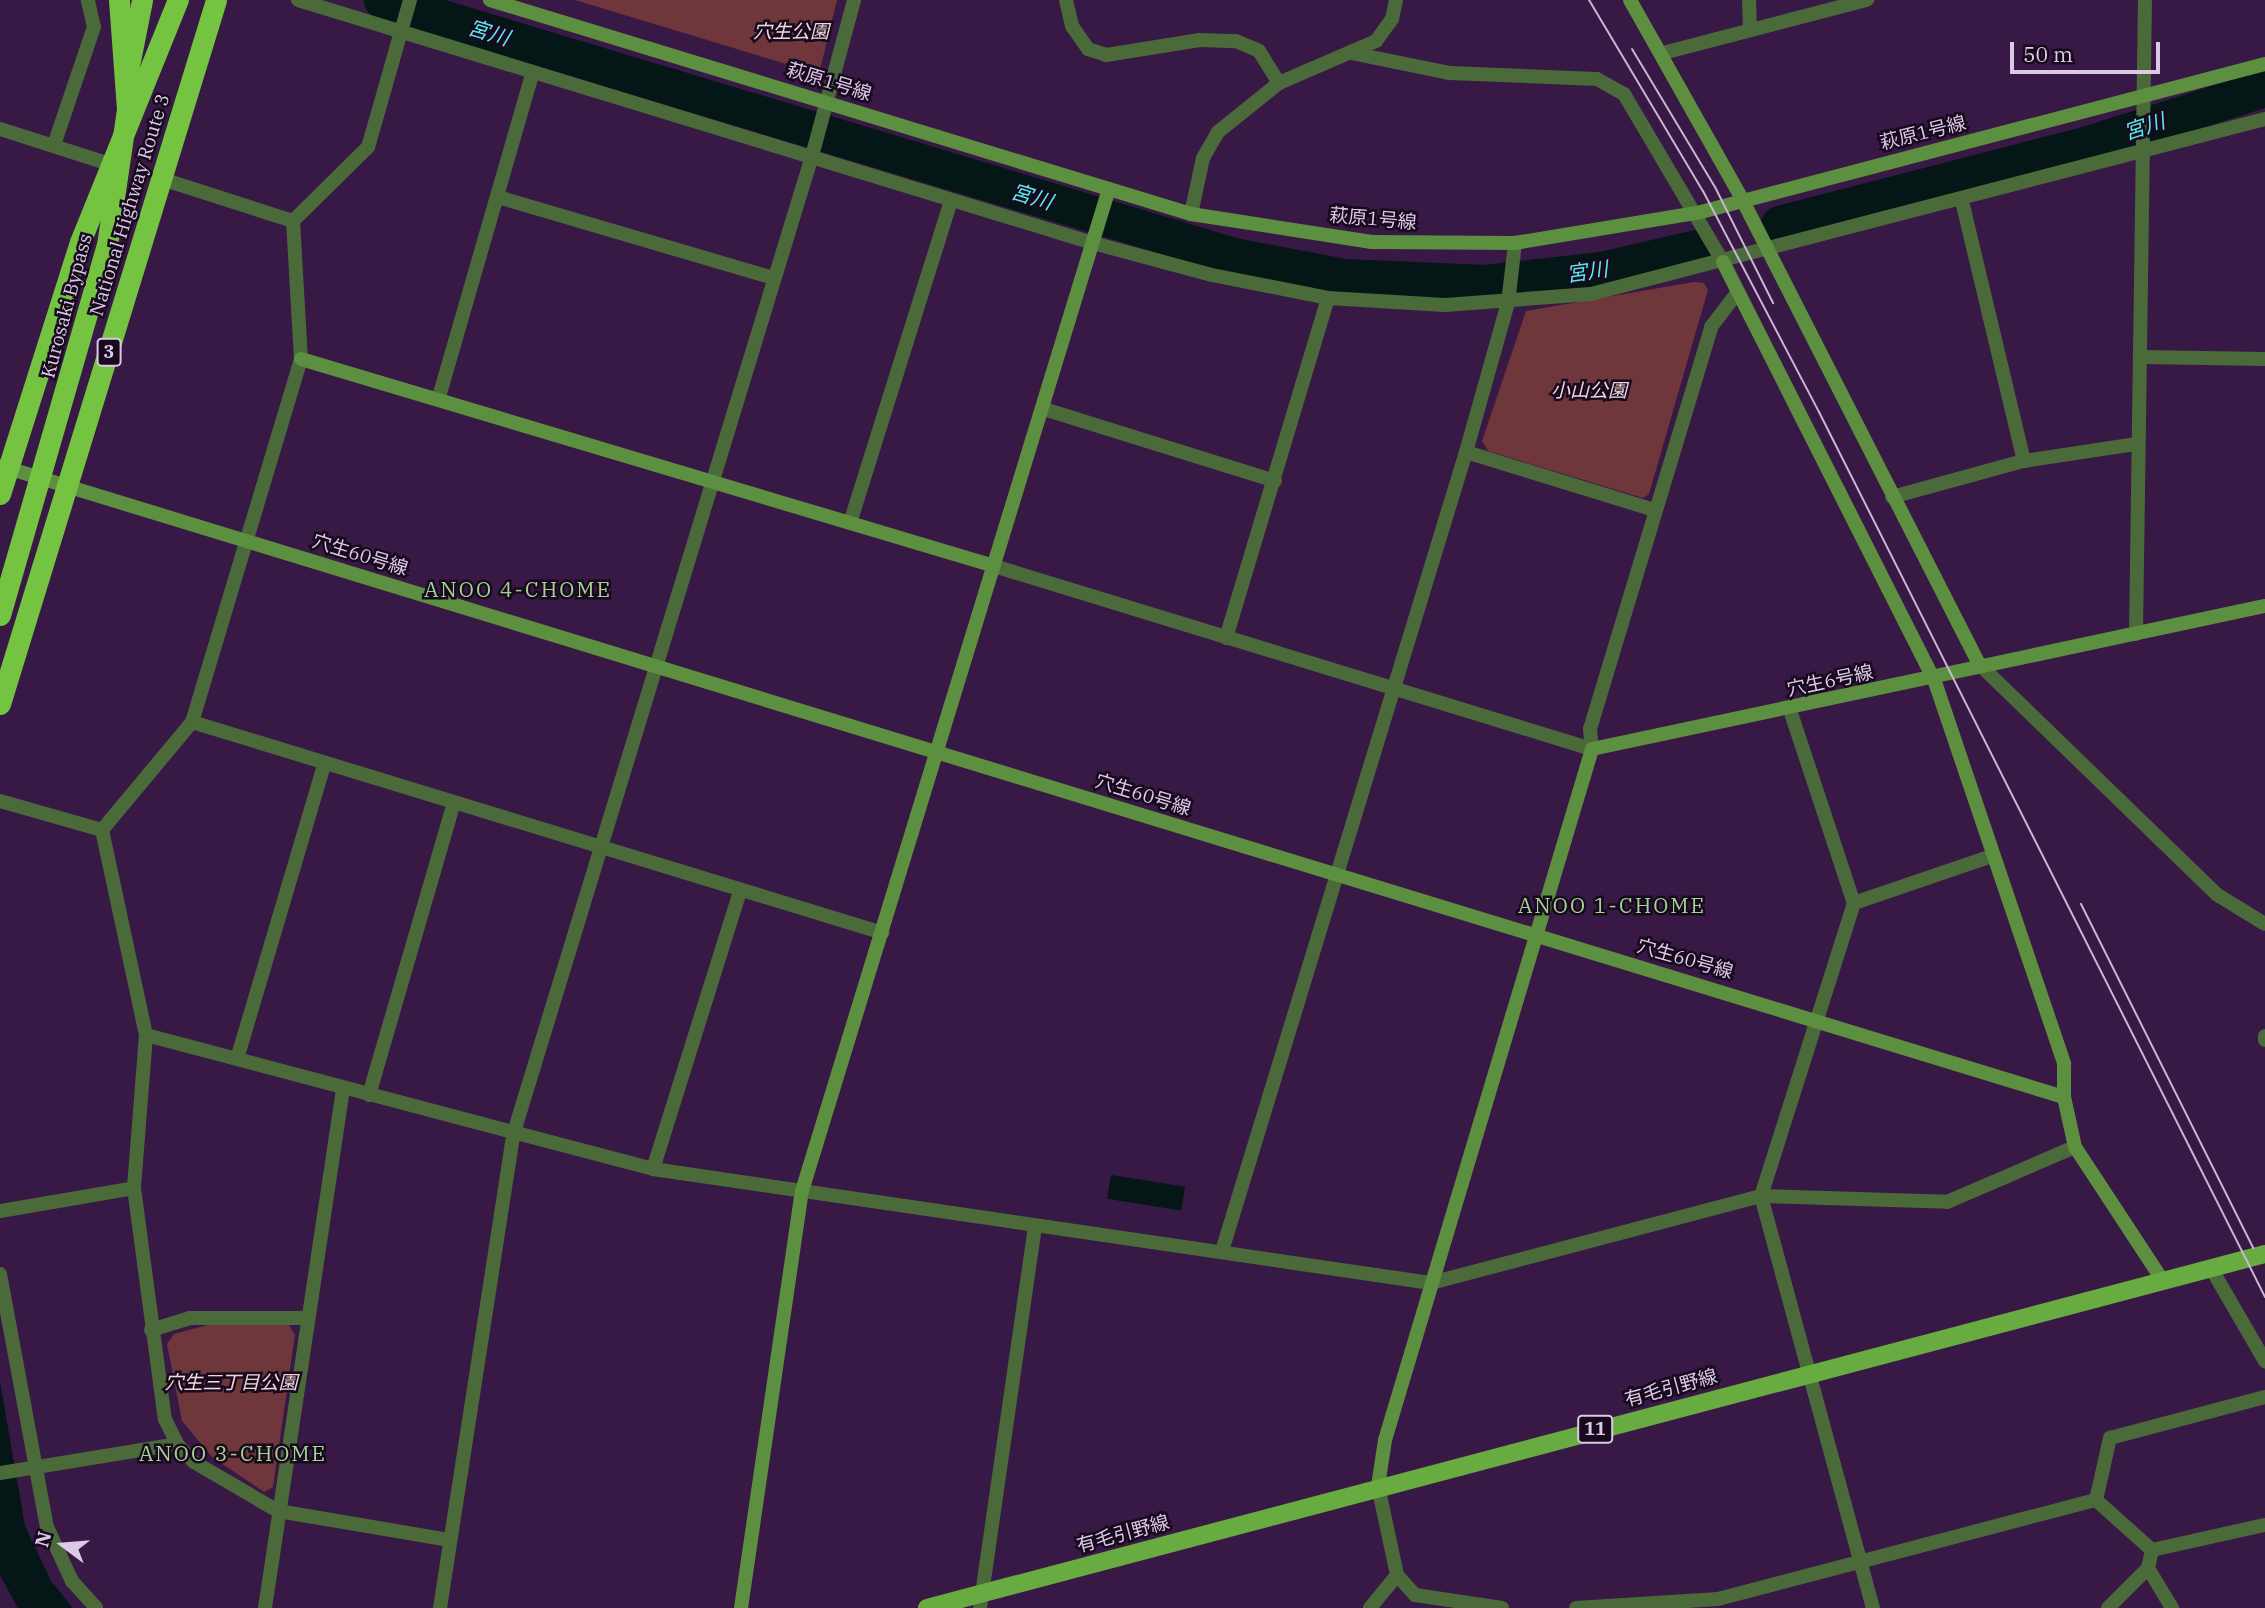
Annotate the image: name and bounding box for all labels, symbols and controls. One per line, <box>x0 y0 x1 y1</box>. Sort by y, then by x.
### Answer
water label: 宮川 <box>465 14 513 50</box>
park label: 穴生公園 <box>753 21 829 43</box>
scale bar <box>2013 28 2164 72</box>
text: 50 m <box>2023 40 2073 68</box>
street label: 萩原1号線 <box>784 58 874 106</box>
street label: National Highway Route 3 <box>85 91 175 319</box>
water label: 宮川 <box>2120 108 2168 144</box>
street label: 萩原1号線 <box>1878 111 1968 155</box>
water label: 宮川 <box>1008 178 1056 214</box>
street label: 萩原1号線 <box>1328 204 1418 234</box>
street label: Kurosaki Bypass <box>37 231 97 381</box>
water label: 宮川 <box>1564 256 1610 286</box>
road number: 3 <box>95 338 123 366</box>
park label: 小山公園 <box>1551 380 1627 402</box>
street label: 穴生60号線 <box>309 530 411 580</box>
district label: ANOO 4-CHOME <box>425 576 611 602</box>
street label: 穴生6号線 <box>1785 661 1875 701</box>
street label: 穴生60号線 <box>1092 770 1194 820</box>
district label: ANOO 1-CHOME <box>1519 892 1705 918</box>
street label: 穴生60号線 <box>1634 934 1736 984</box>
street label: 有毛引野線 <box>1622 1365 1720 1411</box>
park label: 穴生三丁目公園 <box>165 1372 297 1394</box>
road number: 11 <box>1576 1414 1614 1444</box>
district label: ANOO 3-CHOME <box>140 1440 326 1466</box>
north arrow <box>28 1510 98 1580</box>
street label: 有毛引野線 <box>1074 1511 1172 1557</box>
text: N <box>29 1529 56 1550</box>

